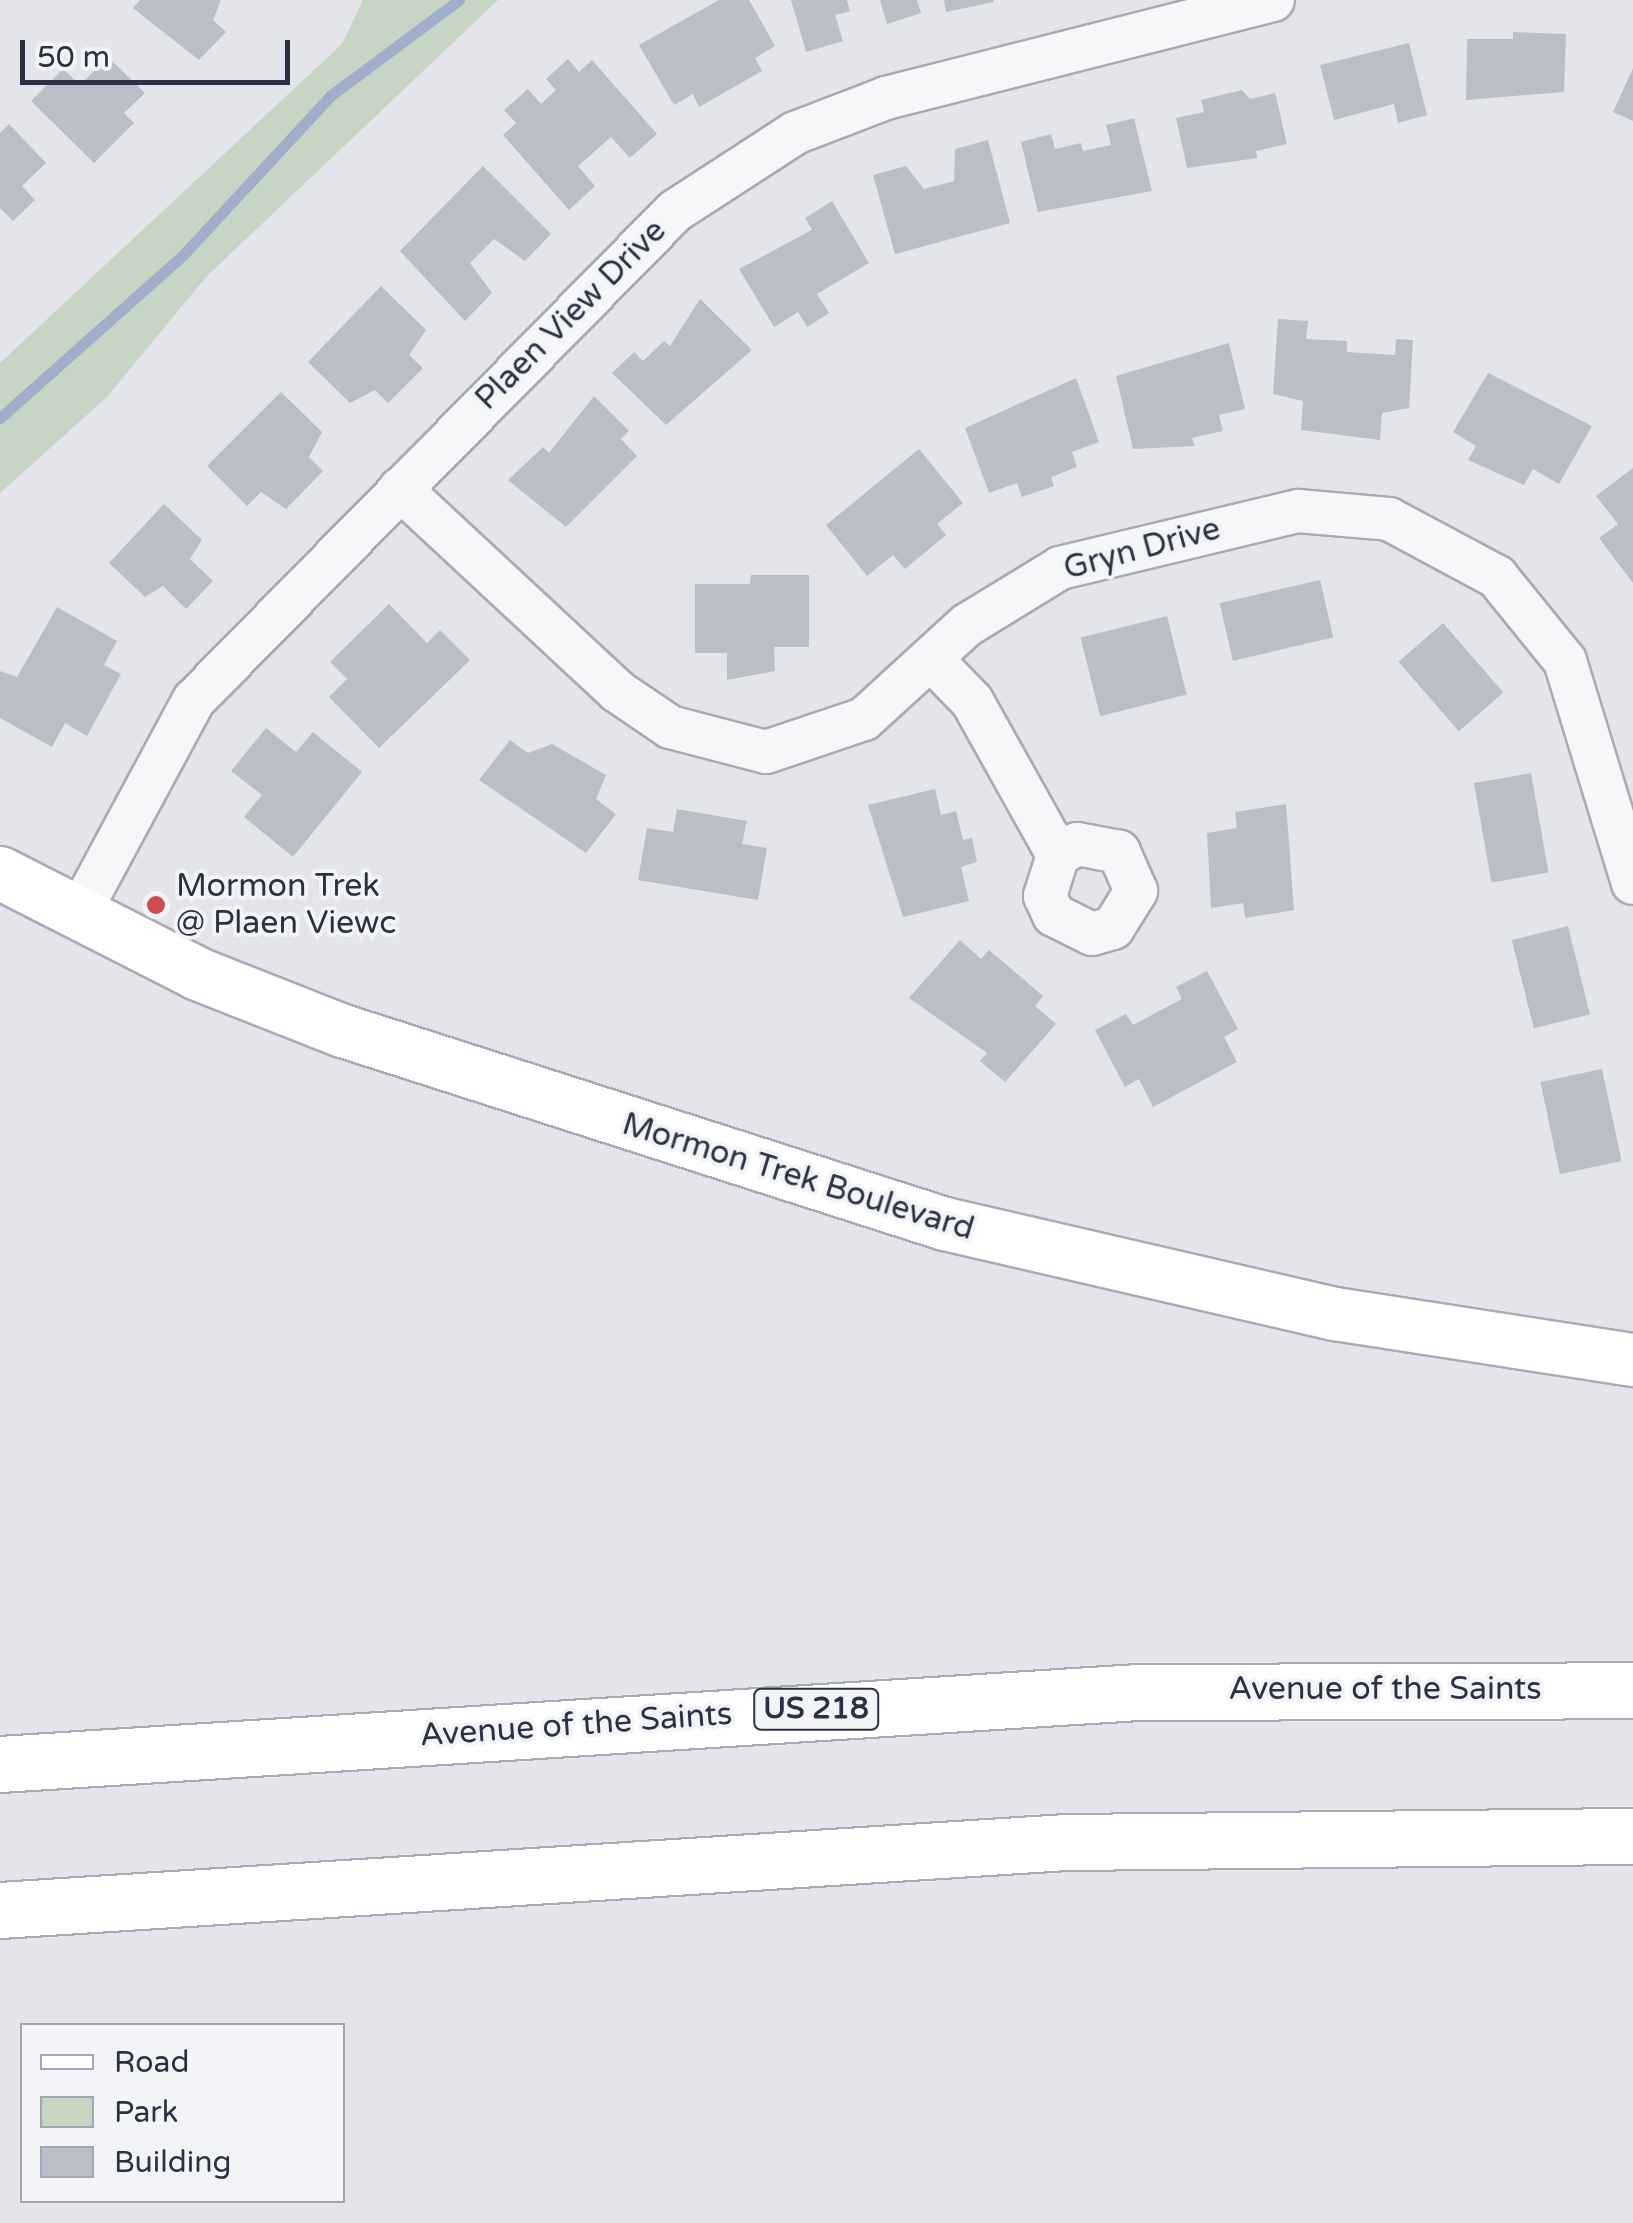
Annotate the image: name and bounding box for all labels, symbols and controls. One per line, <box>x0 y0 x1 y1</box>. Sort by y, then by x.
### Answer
scale bar <box>25 20 295 82</box>
text: 50 m <box>37 39 110 76</box>
street label: Plaen View Drive <box>468 212 674 418</box>
street label: Gryn Drive <box>1060 510 1224 588</box>
place label: Mormon Trek @ Plaen Viewc <box>176 868 396 943</box>
marker: Mormon Trek @ Plaen Viewc <box>145 894 167 916</box>
street label: Mormon Trek Boulevard <box>618 1105 978 1249</box>
street label: Avenue of the Saints <box>1228 1670 1542 1708</box>
road number: US 218 <box>751 1684 881 1734</box>
street label: Avenue of the Saints <box>418 1695 734 1755</box>
legend <box>20 2023 345 2203</box>
text: Road <box>114 2044 189 2081</box>
text: Park <box>114 2094 178 2131</box>
text: Building <box>114 2144 231 2181</box>

